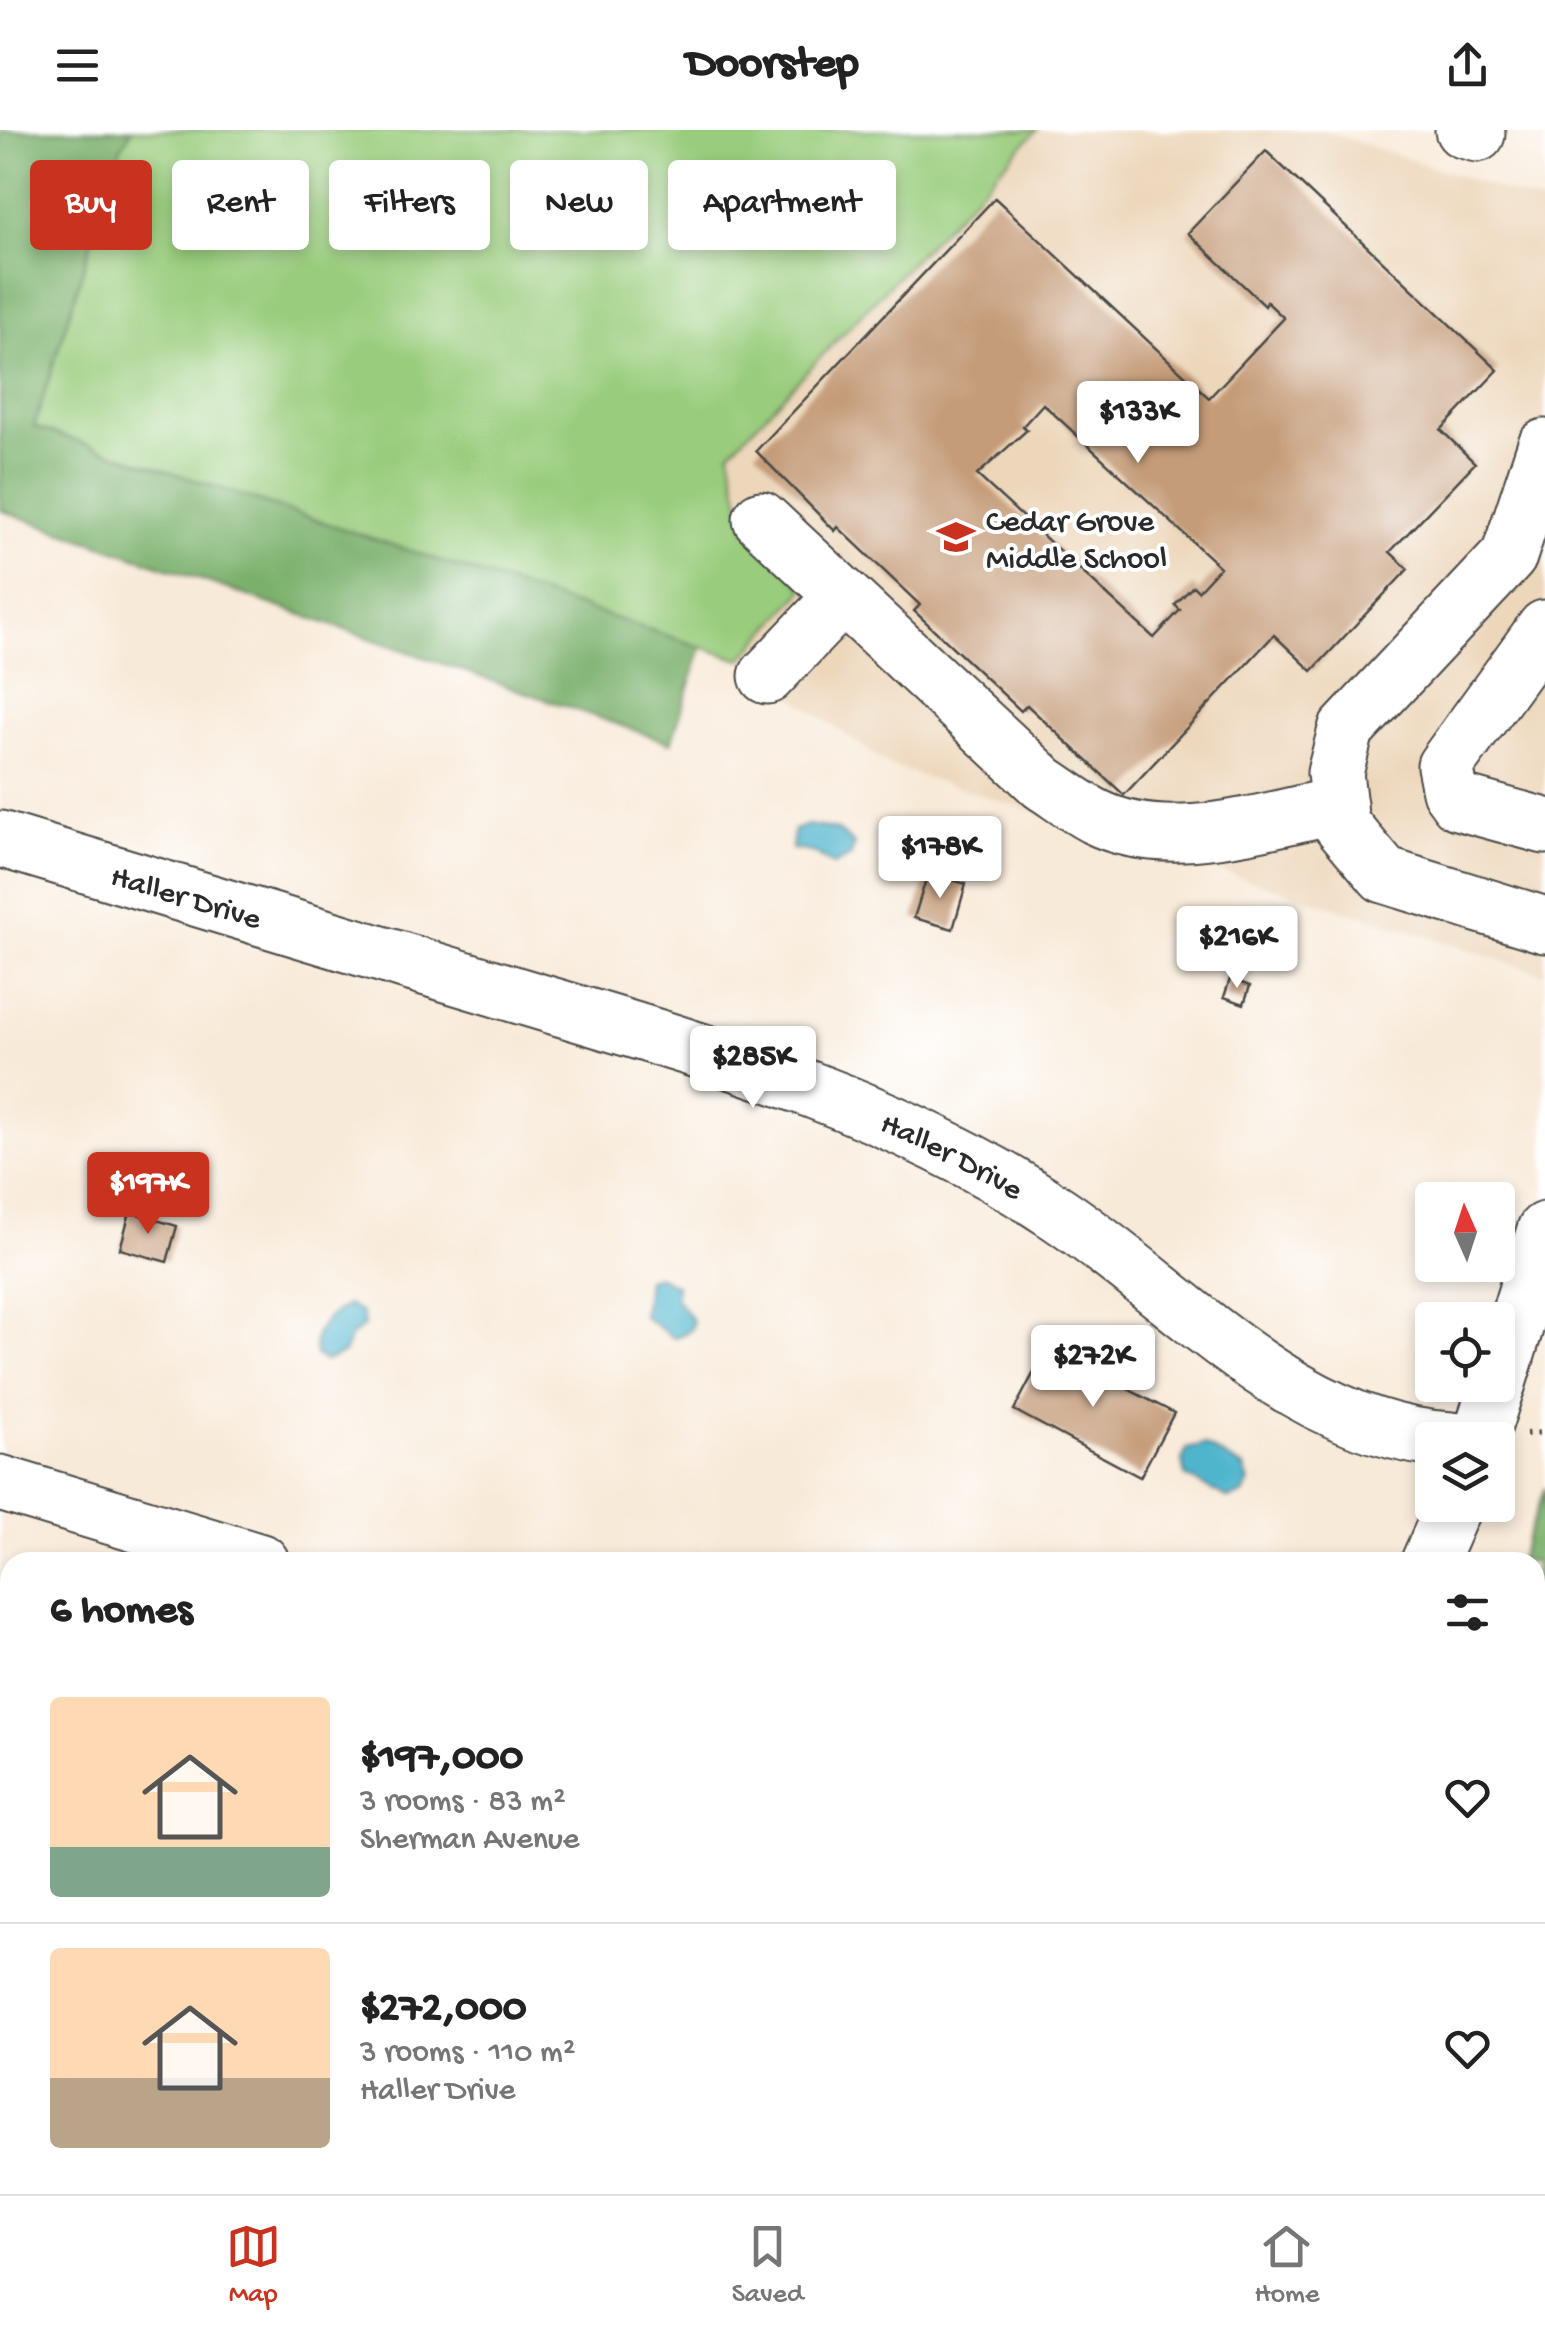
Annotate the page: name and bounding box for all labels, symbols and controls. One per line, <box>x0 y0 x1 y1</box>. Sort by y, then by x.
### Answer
icon: menu <box>50 38 105 93</box>
icon: share <box>1440 38 1495 93</box>
text: Doorstep <box>686 39 859 92</box>
chip: Buy <box>30 160 152 250</box>
chip: Rent <box>172 160 309 250</box>
chip: Filters <box>329 160 490 250</box>
chip: New <box>510 160 648 250</box>
chip: Apartment <box>668 160 896 250</box>
pin: $133K <box>1068 381 1208 466</box>
text: $133K <box>1099 394 1177 432</box>
place label: Cedar Grove Middle School <box>986 505 1167 580</box>
school or university icon: Cedar Grove Middle School <box>935 516 977 558</box>
pin: $178K <box>870 816 1010 901</box>
text: $178K <box>900 829 980 867</box>
street label: Haller Drive <box>105 859 266 941</box>
pin: $216K <box>1167 906 1307 991</box>
text: $216K <box>1199 919 1275 957</box>
pin: $285K <box>683 1026 823 1111</box>
text: $285K <box>712 1039 794 1077</box>
street label: Haller Drive <box>874 1106 1029 1211</box>
pin: $197K <box>78 1152 218 1237</box>
text: $197K <box>109 1165 187 1203</box>
north arrow <box>1415 1182 1515 1282</box>
map controls <box>1415 1182 1515 1522</box>
button: locate <box>1415 1302 1515 1402</box>
pin: $272K <box>1023 1325 1163 1410</box>
text: $272K <box>1053 1338 1133 1376</box>
button: layers <box>1415 1422 1515 1522</box>
icon: filters <box>1440 1585 1495 1640</box>
text: 6 homes <box>50 1588 193 1637</box>
text: $197,000 <box>360 1735 523 1784</box>
icon: home <box>130 1737 250 1857</box>
icon: heart <box>1440 1770 1495 1825</box>
text: 3 rooms · 83 m² <box>360 1784 566 1822</box>
text: Sherman Avenue <box>360 1822 579 1860</box>
text: $272,000 <box>360 1986 527 2035</box>
icon: home <box>130 1988 250 2108</box>
icon: heart <box>1440 2021 1495 2076</box>
text: 3 rooms · 110 m² <box>360 2035 575 2073</box>
text: Haller Drive <box>360 2073 515 2111</box>
tab: Map <box>226 2219 281 2312</box>
tab: Saved <box>732 2219 803 2312</box>
tab: Home <box>1255 2219 1319 2312</box>

